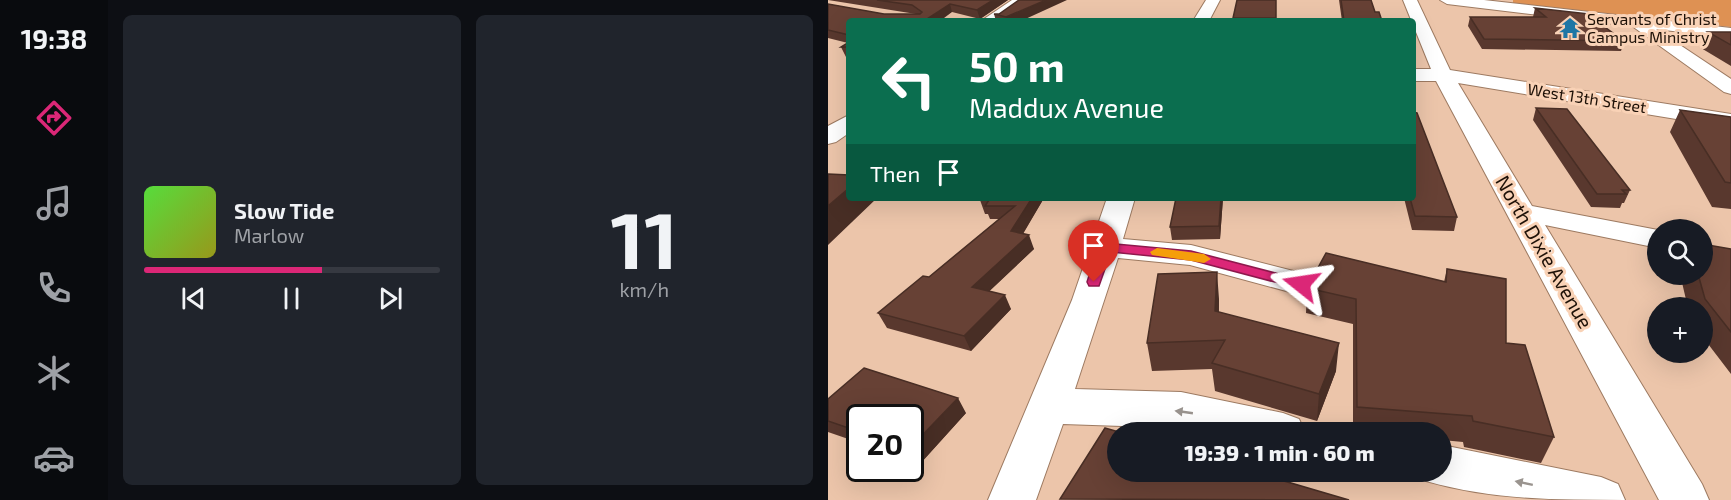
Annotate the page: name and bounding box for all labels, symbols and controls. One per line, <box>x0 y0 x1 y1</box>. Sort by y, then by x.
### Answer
place label: Servants of Christ Campus Ministry <box>1587 9 1717 46</box>
temple icon: Servants of Christ Campus Ministry <box>1558 16 1582 40</box>
text: 19:38 <box>21 22 87 54</box>
text: 50 m <box>969 40 1065 90</box>
icon: left <box>870 42 948 120</box>
street label: West 13th Street <box>1526 79 1648 116</box>
text: Maddux Avenue <box>969 91 1164 123</box>
icon: directions <box>33 97 75 139</box>
icon: arrive <box>932 156 965 189</box>
text: Then <box>870 160 920 186</box>
street label: North Dixie Avenue <box>1491 171 1598 332</box>
icon: music <box>33 182 75 224</box>
text: 11 <box>611 191 678 285</box>
text: Slow Tide <box>234 197 334 223</box>
map controls <box>1647 219 1713 363</box>
button: search <box>1647 219 1713 285</box>
pin <box>1068 220 1119 282</box>
text: Marlow <box>234 223 304 247</box>
icon: arrive <box>1077 229 1110 262</box>
position arrow <box>1269 252 1333 316</box>
icon: phone <box>33 267 75 309</box>
text: km/h <box>619 277 669 301</box>
icon: previous <box>177 282 210 315</box>
icon: pause <box>275 282 308 315</box>
icon: next <box>374 282 407 315</box>
button: + <box>1647 297 1713 363</box>
icon: climate <box>33 352 75 394</box>
speed limit sign: 20 <box>846 404 924 482</box>
one-way arrow <box>1175 407 1194 416</box>
icon: car <box>33 437 75 479</box>
text: 19:39 · 1 min · 60 m <box>1184 439 1375 465</box>
one-way arrow <box>1514 478 1533 488</box>

